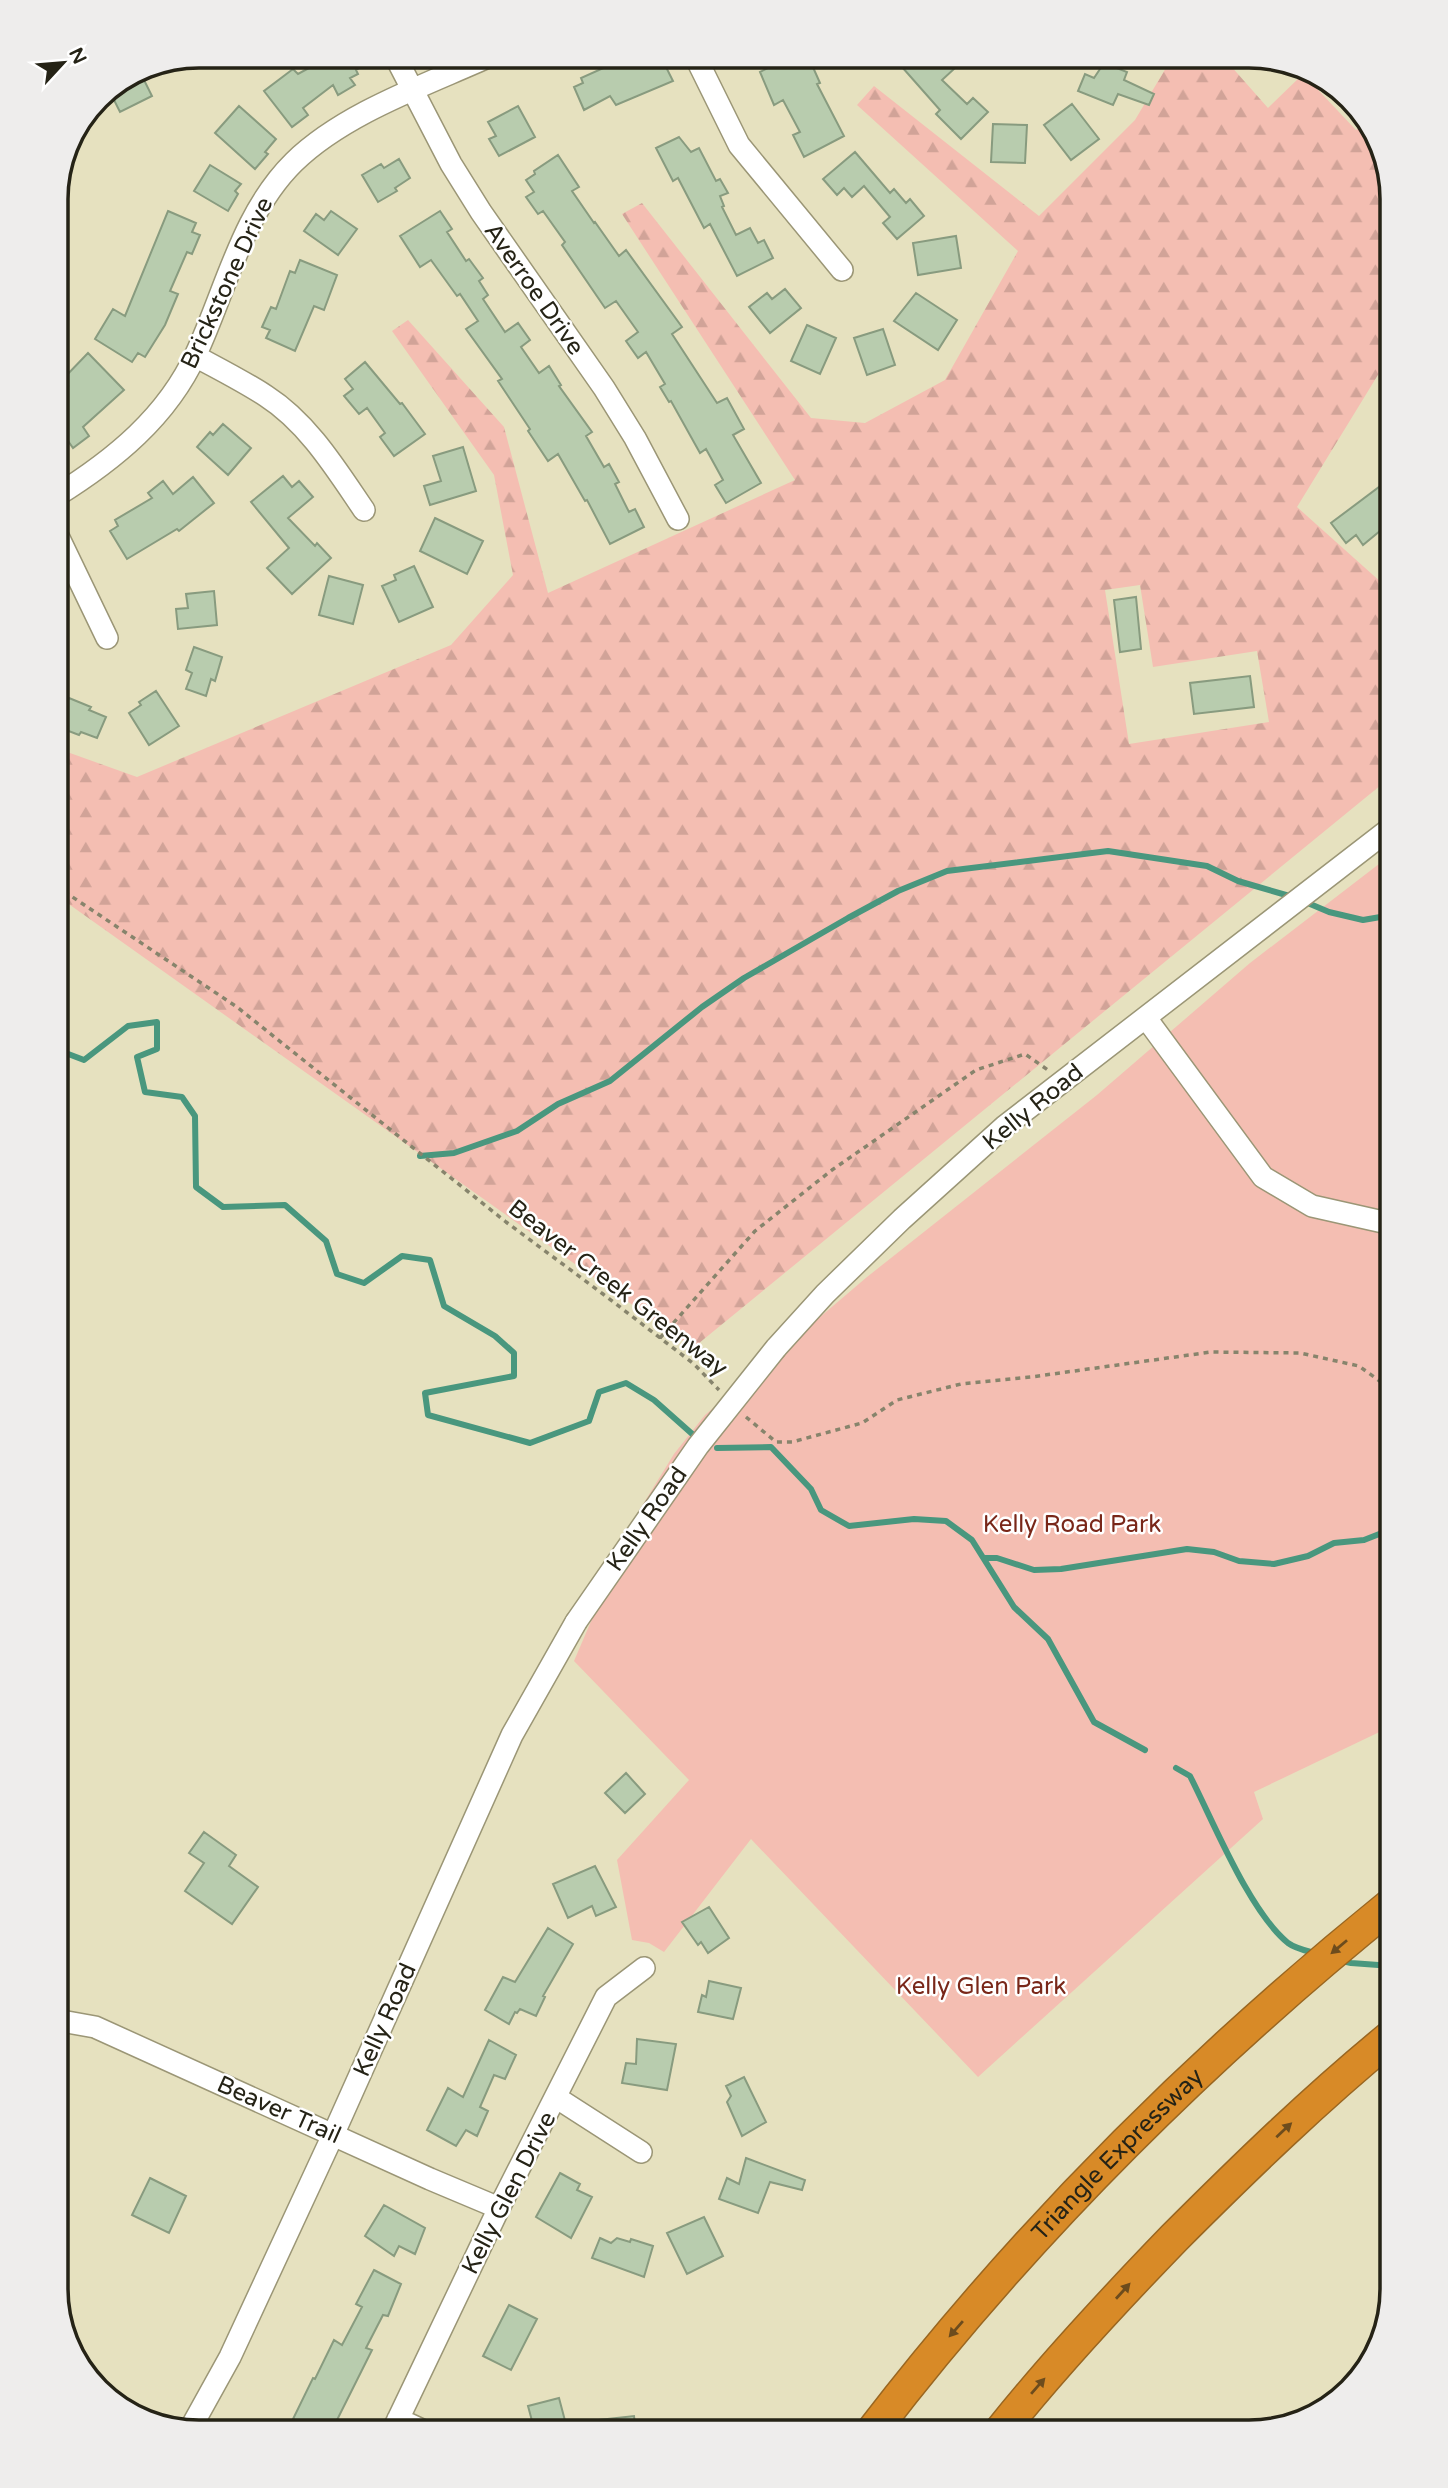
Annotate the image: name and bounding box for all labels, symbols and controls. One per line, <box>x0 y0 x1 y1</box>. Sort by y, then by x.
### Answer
north arrow <box>28 28 98 98</box>
text: N <box>64 44 91 68</box>
street label: Brickstone Drive <box>175 193 279 373</box>
street label: Averroe Drive <box>478 217 590 361</box>
street label: Kelly Road <box>977 1058 1089 1156</box>
street label: Beaver Creek Greenway <box>503 1193 734 1383</box>
street label: Kelly Road <box>600 1461 694 1577</box>
park label: Kelly Road Park <box>983 1510 1161 1539</box>
one-way arrow <box>1331 1940 1349 1955</box>
street label: Kelly Road <box>347 1959 423 2081</box>
park label: Kelly Glen Park <box>896 1972 1066 2001</box>
street label: Triangle Expressway <box>1026 2062 1209 2246</box>
street label: Beaver Trail <box>212 2070 346 2150</box>
street label: Kelly Glen Drive <box>456 2107 562 2279</box>
one-way arrow <box>1275 2123 1292 2139</box>
one-way arrow <box>1115 2282 1131 2300</box>
one-way arrow <box>948 2320 964 2338</box>
one-way arrow <box>1030 2377 1046 2395</box>

